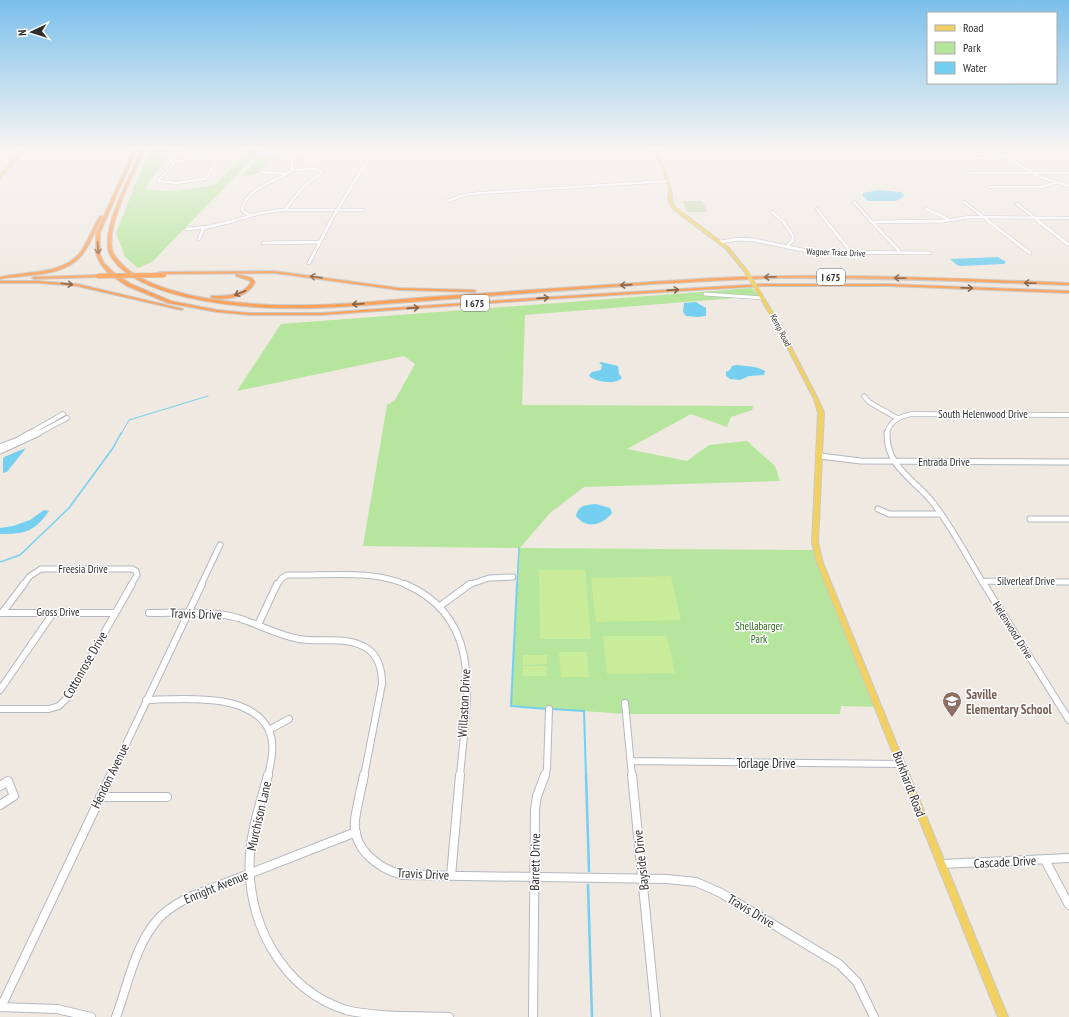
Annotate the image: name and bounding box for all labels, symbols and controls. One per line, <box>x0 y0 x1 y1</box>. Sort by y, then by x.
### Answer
north arrow <box>12 12 52 52</box>
legend <box>927 12 1057 84</box>
text: Road <box>963 20 983 35</box>
text: N <box>15 29 29 36</box>
text: Park <box>963 40 981 55</box>
text: Water <box>963 60 988 75</box>
one-way arrow <box>94 241 101 254</box>
street label: Wagner Trace Drive <box>806 245 866 259</box>
road number: I 675 <box>817 269 845 285</box>
one-way arrow <box>310 273 323 281</box>
one-way arrow <box>764 274 777 281</box>
one-way arrow <box>894 274 907 282</box>
one-way arrow <box>1024 279 1037 286</box>
one-way arrow <box>60 280 73 288</box>
one-way arrow <box>620 282 633 289</box>
one-way arrow <box>960 284 973 292</box>
one-way arrow <box>666 286 679 293</box>
one-way arrow <box>235 290 247 297</box>
road number: I 675 <box>461 295 489 311</box>
one-way arrow <box>536 295 549 302</box>
one-way arrow <box>352 301 365 308</box>
one-way arrow <box>406 304 419 312</box>
street label: Kemp Road <box>768 312 794 348</box>
street label: South Helenwood Drive <box>938 407 1028 421</box>
street label: Entrada Drive <box>918 455 970 469</box>
street label: Freesia Drive <box>58 562 108 576</box>
street label: Silverleaf Drive <box>997 574 1056 588</box>
street label: Helenwood Drive <box>990 599 1036 662</box>
street label: Gross Drive <box>37 605 80 619</box>
street label: Travis Drive <box>170 605 222 623</box>
park label: Shellabarger Park <box>735 619 783 646</box>
street label: Cottonrose Drive <box>59 628 111 702</box>
street label: Willaston Drive <box>454 668 474 738</box>
place label: Saville Elementary School <box>966 686 1052 718</box>
school or university icon: Saville Elementary School <box>941 690 963 718</box>
street label: Hendon Avenue <box>87 741 133 811</box>
street label: Burkhardt Road <box>889 749 929 819</box>
street label: Torlage Drive <box>736 755 796 772</box>
street label: Murchison Lane <box>243 780 275 852</box>
street label: Bayside Drive <box>629 829 653 891</box>
street label: Barrett Drive <box>526 833 544 891</box>
street label: Cascade Drive <box>973 852 1037 872</box>
street label: Travis Drive <box>397 864 449 884</box>
street label: Enright Avenue <box>181 866 251 908</box>
street label: Travis Drive <box>724 890 778 932</box>

